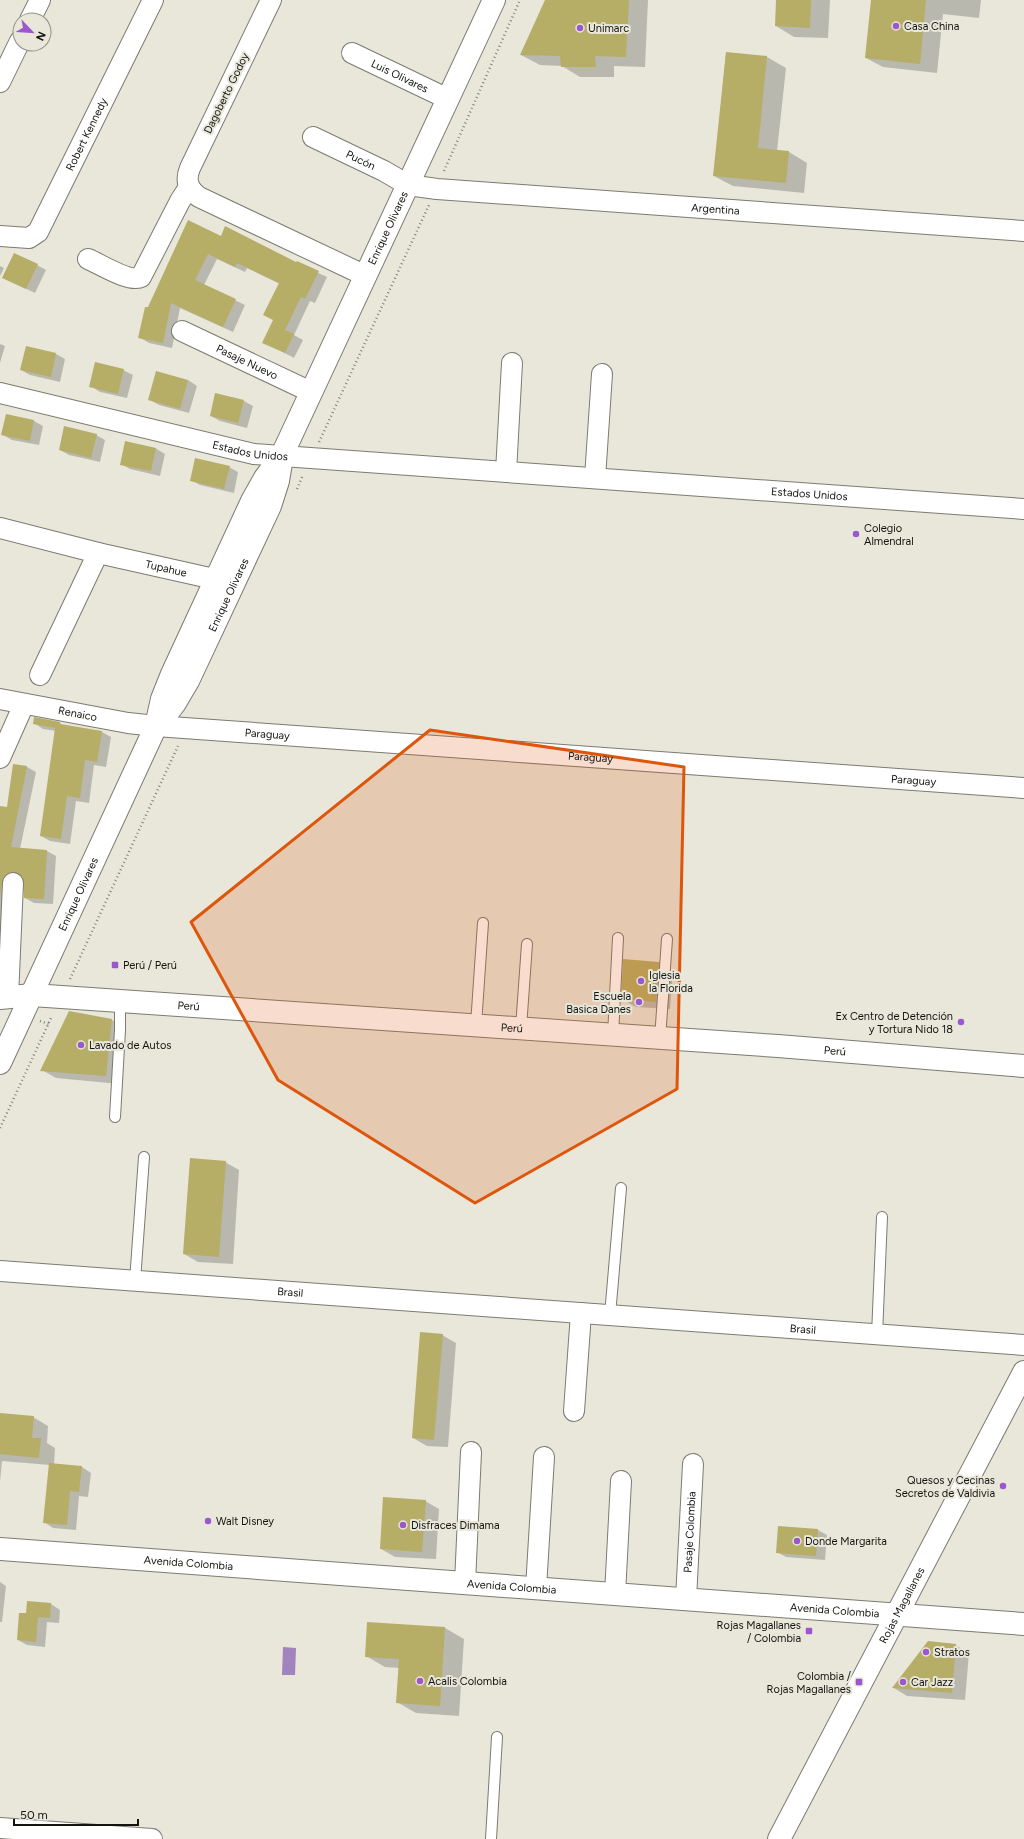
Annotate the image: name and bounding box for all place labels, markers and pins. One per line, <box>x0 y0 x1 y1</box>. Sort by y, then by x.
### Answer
place label: Casa China <box>904 20 959 33</box>
marker: Casa China <box>891 21 901 31</box>
place label: Unimarc <box>588 22 629 35</box>
marker: Unimarc <box>575 23 585 33</box>
place label: Colegio Almendral <box>864 522 914 548</box>
marker: Colegio Almendral <box>851 529 861 539</box>
place label: Perú / Perú <box>123 959 177 972</box>
marker: Perú / Perú <box>110 960 120 970</box>
place label: Iglesia la Florida <box>649 969 693 995</box>
marker: Iglesia la Florida <box>636 976 646 986</box>
place label: Escuela Basica Danes <box>566 990 631 1016</box>
marker: Escuela Basica Danes <box>634 997 644 1007</box>
place label: Ex Centro de Detención y Tortura Nido 18 <box>835 1010 953 1036</box>
marker: Ex Centro de Detención y Tortura Nido 18 <box>956 1017 966 1027</box>
place label: Lavado de Autos <box>89 1039 171 1052</box>
marker: Lavado de Autos <box>76 1040 86 1050</box>
place label: Quesos y Cecinas Secretos de Valdivia <box>895 1474 995 1500</box>
marker: Quesos y Cecinas Secretos de Valdivia <box>998 1481 1008 1491</box>
place label: Walt Disney <box>216 1515 274 1528</box>
marker: Walt Disney <box>203 1516 213 1526</box>
place label: Disfraces Dimama <box>411 1519 500 1532</box>
marker: Disfraces Dimama <box>398 1520 408 1530</box>
place label: Donde Margarita <box>805 1535 887 1548</box>
marker: Donde Margarita <box>792 1536 802 1546</box>
place label: Rojas Magallanes / Colombia <box>717 1619 801 1645</box>
marker: Rojas Magallanes / Colombia <box>804 1626 814 1636</box>
place label: Stratos <box>934 1646 970 1659</box>
marker: Stratos <box>921 1647 931 1657</box>
place label: Colombia / Rojas Magallanes <box>767 1670 852 1696</box>
place label: Acalis Colombia <box>428 1675 507 1688</box>
marker: Acalis Colombia <box>415 1676 425 1686</box>
place label: Car Jazz <box>911 1676 953 1689</box>
marker: Colombia / Rojas Magallanes <box>854 1677 864 1687</box>
marker: Car Jazz <box>898 1677 908 1687</box>

